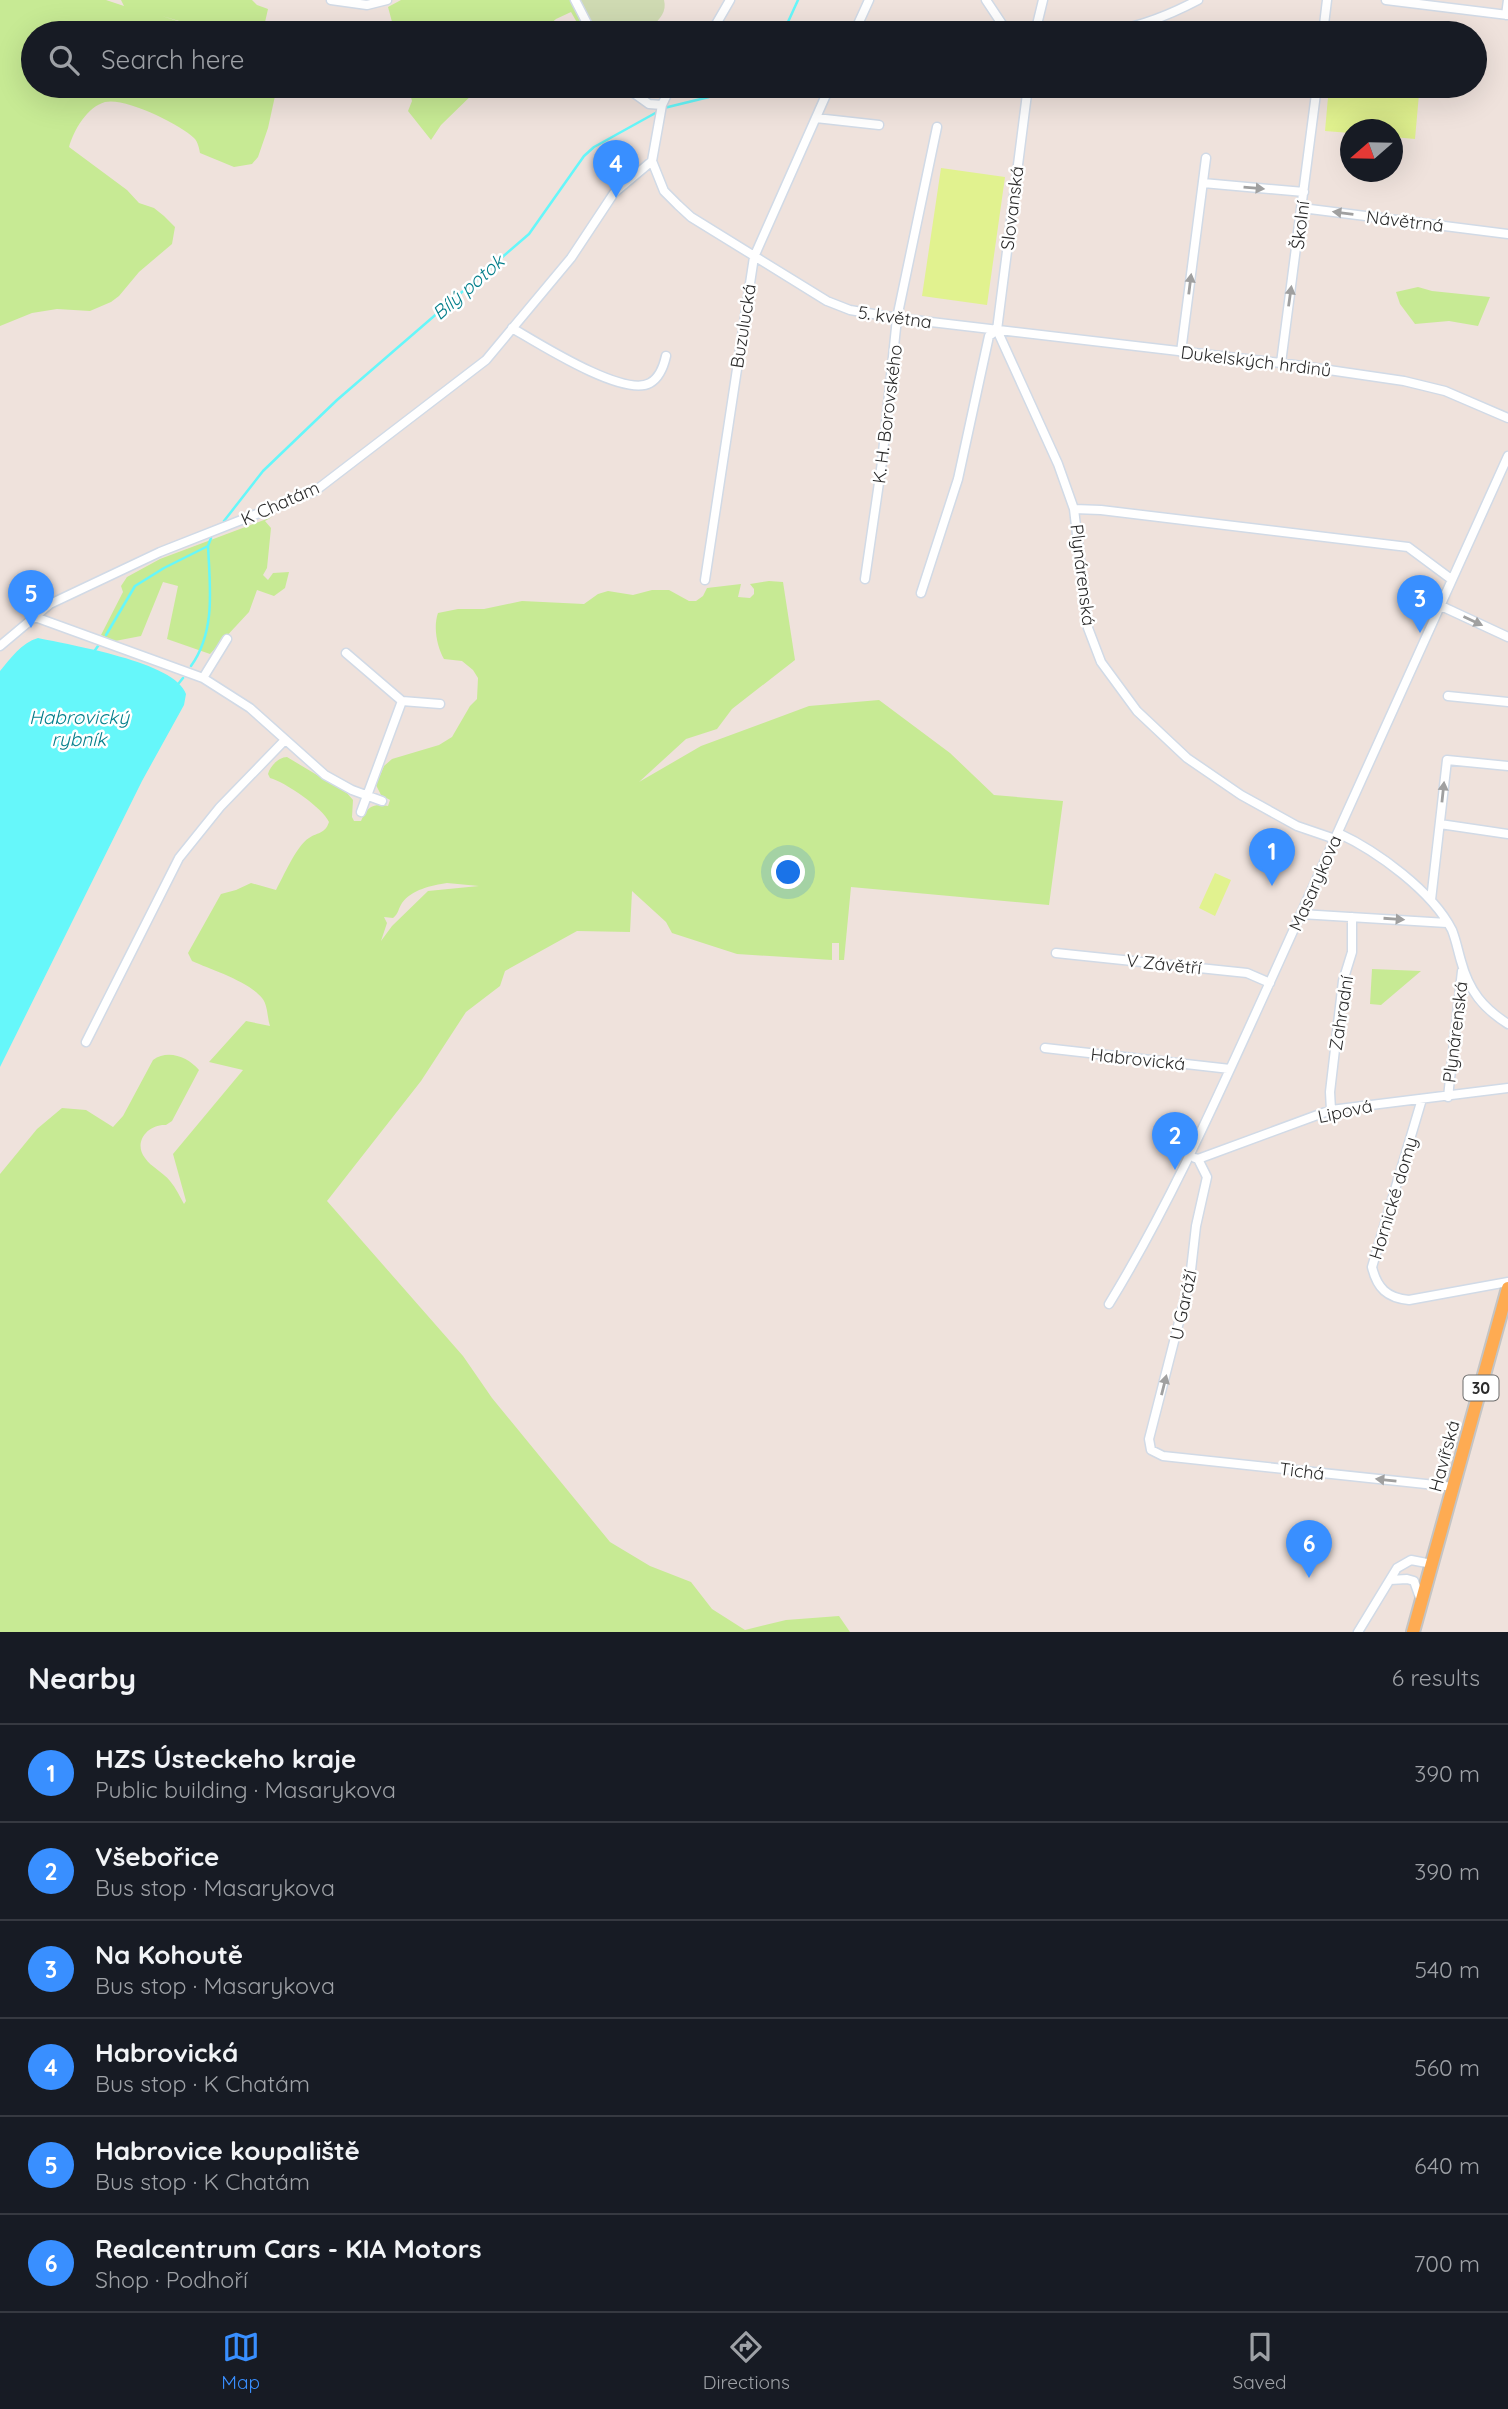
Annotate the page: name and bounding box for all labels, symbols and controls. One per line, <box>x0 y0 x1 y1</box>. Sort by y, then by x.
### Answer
search box <box>21 21 1487 98</box>
icon: search <box>45 41 83 79</box>
text: Search here <box>101 43 245 76</box>
north arrow <box>1340 119 1403 182</box>
pin: 4 <box>593 140 639 198</box>
street label: Slovanská <box>995 165 1029 251</box>
one-way arrow <box>1243 183 1265 194</box>
street label: Školní <box>1286 199 1314 251</box>
street label: Návětrná <box>1365 205 1445 237</box>
one-way arrow <box>1332 207 1354 218</box>
water label: Bílý potok <box>427 248 510 325</box>
one-way arrow <box>1185 273 1196 295</box>
street label: Buzulucká <box>725 282 761 370</box>
one-way arrow <box>1285 285 1296 307</box>
street label: 5. května <box>857 300 933 334</box>
street label: Dukelských hrdinů <box>1179 340 1333 382</box>
street label: K. H. Borovského <box>867 343 907 485</box>
street label: K Chatám <box>237 476 323 530</box>
street label: Plynárenská <box>1065 523 1101 627</box>
pin: 5 <box>8 570 54 628</box>
pin: 3 <box>1397 575 1443 633</box>
one-way arrow <box>1463 615 1483 627</box>
water label: Habrovický rybník <box>29 705 130 751</box>
one-way arrow <box>1438 781 1449 803</box>
pin: 1 <box>1249 828 1295 886</box>
street label: Masarykova <box>1284 831 1346 935</box>
your location <box>771 855 805 889</box>
one-way arrow <box>1383 914 1405 925</box>
street label: V Závětří <box>1125 949 1203 979</box>
street label: Zahradní <box>1324 974 1358 1052</box>
street label: Plynárenská <box>1437 980 1473 1084</box>
street label: Habrovická <box>1089 1043 1187 1075</box>
street label: Lipová <box>1315 1094 1375 1128</box>
pin: 2 <box>1152 1112 1198 1170</box>
street label: Hornické domy <box>1363 1134 1423 1262</box>
street label: U Garáží <box>1164 1267 1202 1342</box>
one-way arrow <box>1159 1374 1170 1396</box>
road number: 30 <box>1464 1376 1498 1400</box>
street label: Havířská <box>1423 1418 1465 1494</box>
street label: Tichá <box>1278 1457 1326 1485</box>
one-way arrow <box>1375 1474 1397 1485</box>
pin: 6 <box>1286 1520 1332 1578</box>
text: Nearby <box>28 1659 136 1697</box>
text: 6 results <box>1392 1663 1480 1692</box>
text: HZS Ústeckeho kraje <box>95 1742 356 1775</box>
text: 1 <box>47 1759 55 1788</box>
text: 390 m <box>1414 1759 1480 1788</box>
text: Public building · Masarykova <box>95 1775 396 1804</box>
text: Všebořice <box>95 1840 219 1873</box>
text: 2 <box>44 1857 58 1886</box>
text: 390 m <box>1414 1857 1480 1886</box>
text: Bus stop · Masarykova <box>95 1873 335 1902</box>
text: Na Kohoutě <box>95 1938 243 1971</box>
text: 3 <box>45 1955 57 1984</box>
text: 540 m <box>1414 1955 1480 1984</box>
text: Bus stop · Masarykova <box>95 1971 335 2000</box>
text: Habrovická <box>95 2036 238 2069</box>
text: 4 <box>44 2053 58 2082</box>
text: 560 m <box>1414 2053 1480 2082</box>
text: Bus stop · K Chatám <box>95 2069 310 2098</box>
text: Habrovice koupaliště <box>95 2134 360 2167</box>
text: 5 <box>44 2151 58 2180</box>
text: 640 m <box>1414 2151 1480 2180</box>
text: Bus stop · K Chatám <box>95 2167 310 2196</box>
text: Realcentrum Cars - KIA Motors <box>95 2232 482 2265</box>
text: 6 <box>45 2249 57 2278</box>
text: 700 m <box>1414 2249 1480 2278</box>
text: Shop · Podhoří <box>95 2265 248 2294</box>
tab: Map <box>221 2328 260 2394</box>
tab: Directions <box>703 2328 790 2394</box>
tab: Saved <box>1232 2328 1287 2394</box>

